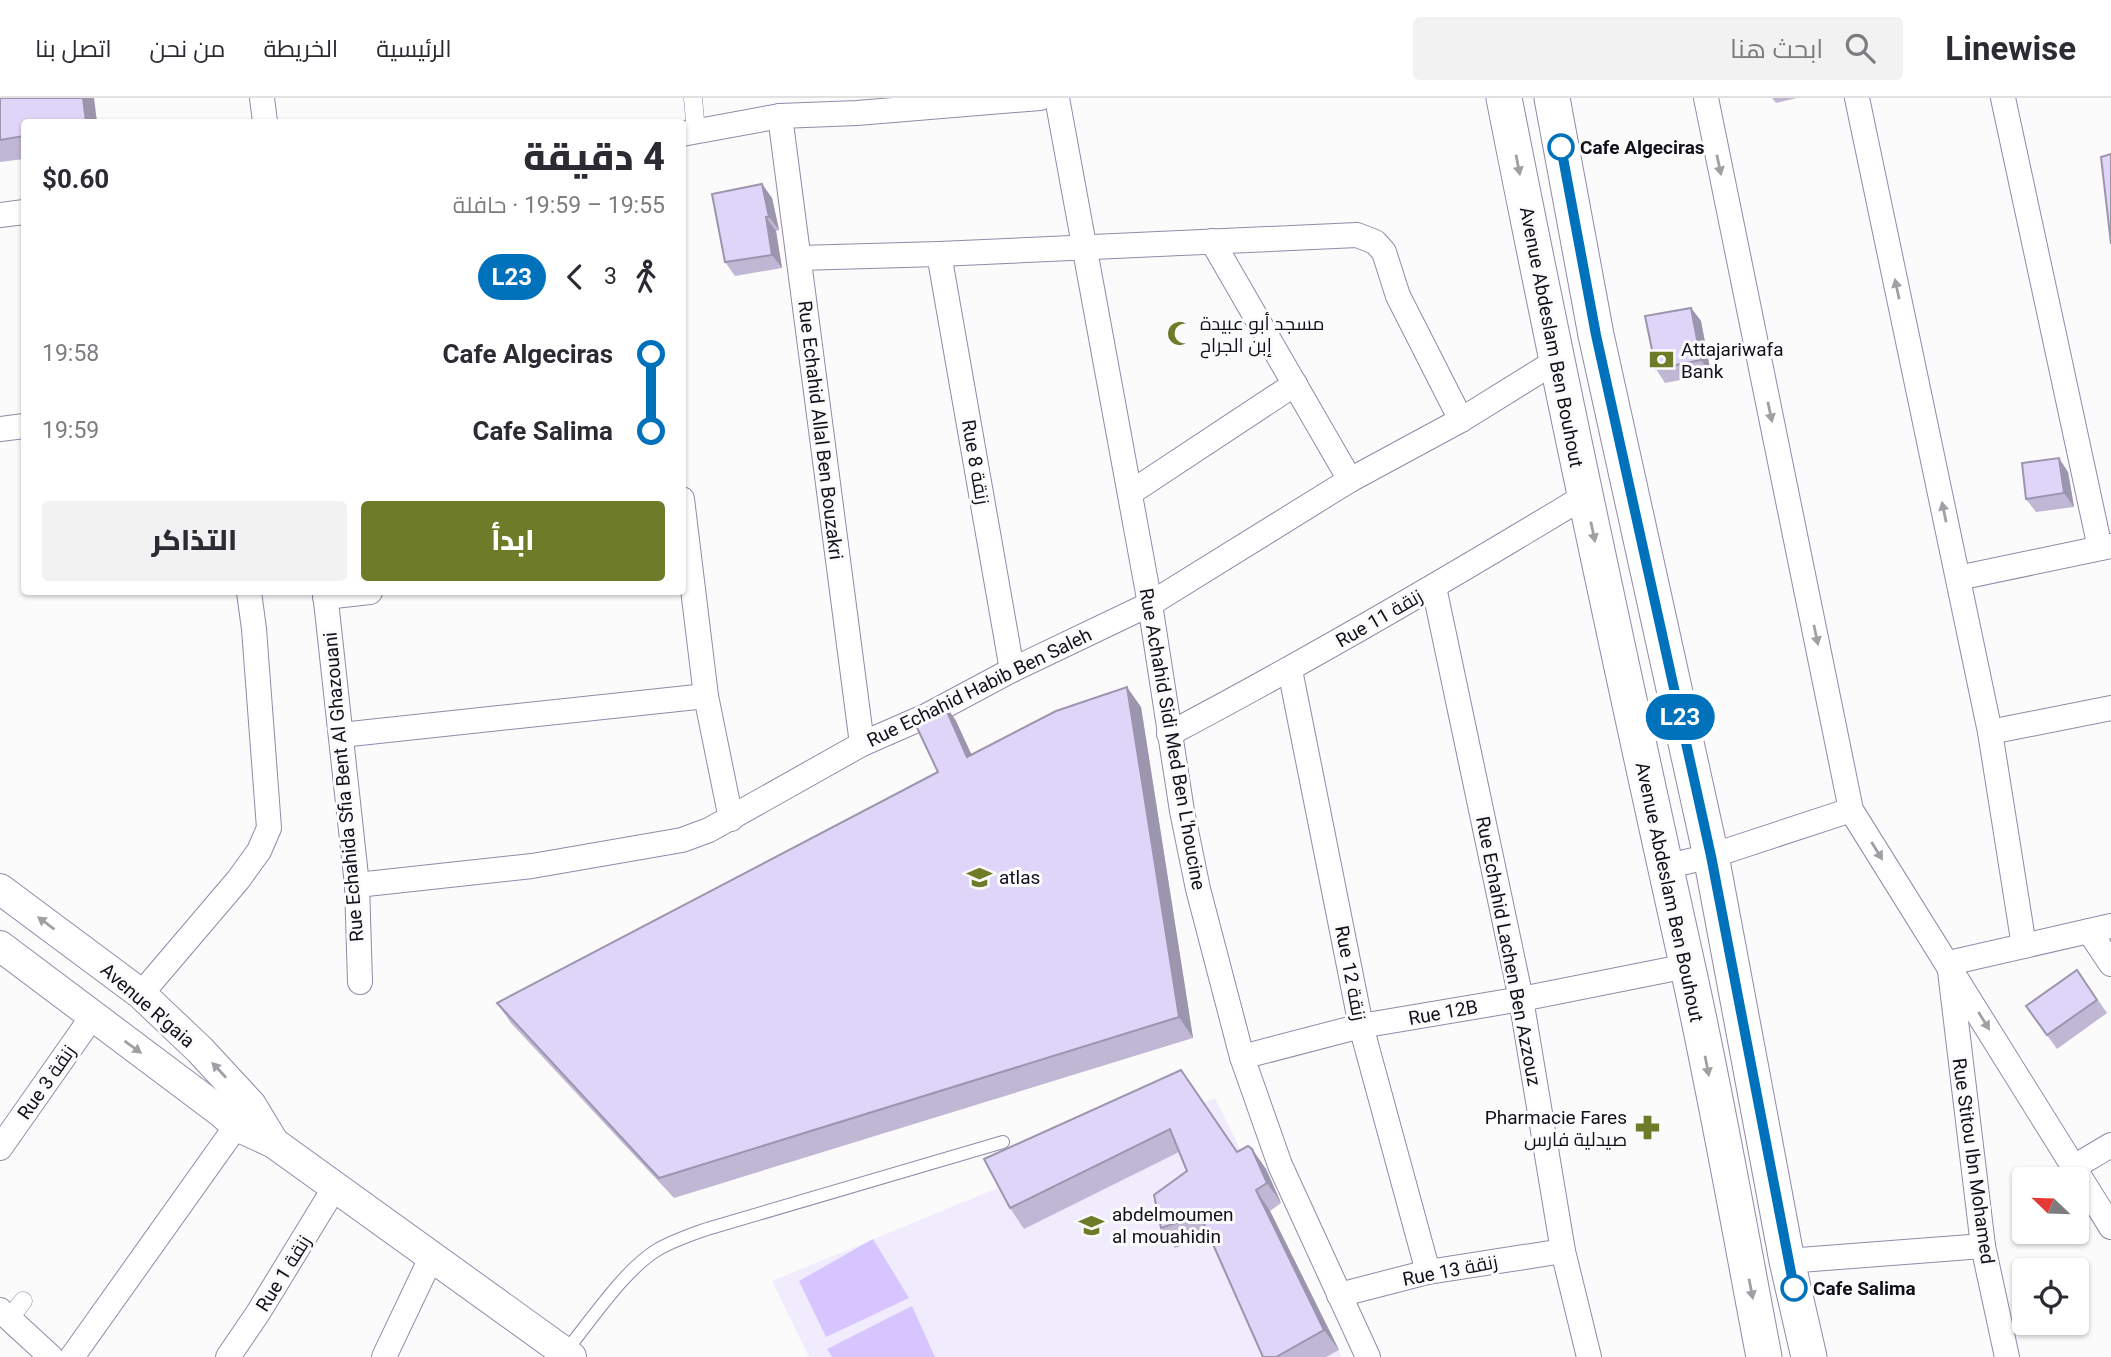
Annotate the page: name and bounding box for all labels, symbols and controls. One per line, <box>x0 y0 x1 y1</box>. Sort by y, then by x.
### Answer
search box <box>1413 17 1903 80</box>
icon: search <box>1841 29 1879 67</box>
text: Linewise <box>1945 29 2076 68</box>
text: ابحث هنا <box>1730 34 1823 64</box>
text: اتصل بنا <box>35 35 112 63</box>
text: من نحن <box>150 35 225 63</box>
text: الخريطة <box>263 35 338 63</box>
text: الرئيسية <box>376 35 452 63</box>
marker: Cafe Algeciras <box>1548 134 1574 160</box>
text: 4 دقيقة <box>523 135 665 179</box>
place label: Cafe Algeciras <box>1580 136 1705 159</box>
one-way arrow <box>1512 154 1523 176</box>
one-way arrow <box>1714 154 1725 176</box>
text: $0.60 <box>42 164 109 194</box>
text: 19:55 – 19:59 · حافلة <box>453 192 665 219</box>
street label: Avenue Abdeslam Ben Bouhout <box>1515 205 1588 469</box>
icon: back <box>556 258 594 296</box>
icon: walk <box>627 258 665 296</box>
text: L23 <box>492 263 532 291</box>
text: 3 <box>604 263 617 290</box>
one-way arrow <box>1892 278 1903 300</box>
street label: Rue Echahid Allal Ben Bouzakri <box>793 299 848 561</box>
place label: مسجد أبو عبيدة إبن الجراح <box>1200 312 1324 359</box>
mosque icon: مسجد أبو عبيدة إبن الجراح <box>1166 320 1194 348</box>
place label: Attajariwafa Bank <box>1681 338 1784 383</box>
text: Cafe Algeciras <box>443 339 613 369</box>
text: 19:58 <box>42 340 99 367</box>
bank icon: Attajariwafa Bank <box>1647 346 1675 374</box>
one-way arrow <box>1764 401 1775 423</box>
text: Cafe Salima <box>472 416 613 446</box>
text: 19:59 <box>42 417 99 444</box>
street label: Rue 8 زنقة <box>957 418 994 506</box>
button: التذاكر <box>42 501 347 581</box>
button: ابدأ <box>361 501 665 581</box>
one-way arrow <box>1938 501 1949 523</box>
one-way arrow <box>1587 521 1598 543</box>
street label: Rue 11 زنقة <box>1332 584 1427 652</box>
street label: Rue Achahid Sidi Med Ben L'houcine <box>1135 586 1210 892</box>
street label: Rue Echahid Habib Ben Saleh <box>863 623 1095 752</box>
one-way arrow <box>1810 624 1821 646</box>
street label: Rue Echahida Sfia Bent Al Ghazouani <box>318 631 369 943</box>
line badge: L23 <box>1640 694 1720 740</box>
text: L23 <box>1660 703 1700 731</box>
street label: Avenue Abdeslam Ben Bouhout <box>1631 760 1708 1024</box>
street label: Rue Echahid Lachen Ben Azzouz <box>1471 814 1546 1088</box>
one-way arrow <box>1871 841 1884 861</box>
school or university icon: atlas <box>965 863 993 891</box>
place label: atlas <box>999 866 1040 889</box>
one-way arrow <box>36 916 55 930</box>
street label: Rue 12 زنقة <box>1330 924 1371 1023</box>
street label: Avenue R'gaia <box>96 958 199 1053</box>
street label: Rue 12B <box>1407 995 1480 1030</box>
one-way arrow <box>1978 1012 1991 1031</box>
one-way arrow <box>124 1040 142 1054</box>
street label: Rue 3 زنقة <box>12 1041 80 1124</box>
one-way arrow <box>1702 1055 1713 1077</box>
street label: Rue Stitou Ibn Mohamed <box>1948 1057 1999 1266</box>
one-way arrow <box>211 1062 227 1079</box>
place label: Pharmacie Fares صيدلية فارس <box>1485 1106 1627 1151</box>
pharmacy icon: Pharmacie Fares صيدلية فارس <box>1633 1114 1661 1142</box>
north arrow <box>2012 1167 2090 1244</box>
map controls <box>2012 1167 2089 1335</box>
place label: abdelmoumen al mouahidin <box>1112 1203 1234 1248</box>
school or university icon: abdelmoumen al mouahidin <box>1078 1211 1106 1239</box>
street label: Rue 1 زنقة <box>251 1231 316 1316</box>
street label: Rue 13 زنقة <box>1401 1250 1500 1291</box>
button: locate <box>2012 1258 2089 1335</box>
marker: Cafe Salima <box>1781 1275 1807 1301</box>
place label: Cafe Salima <box>1813 1277 1916 1300</box>
one-way arrow <box>1746 1278 1757 1300</box>

